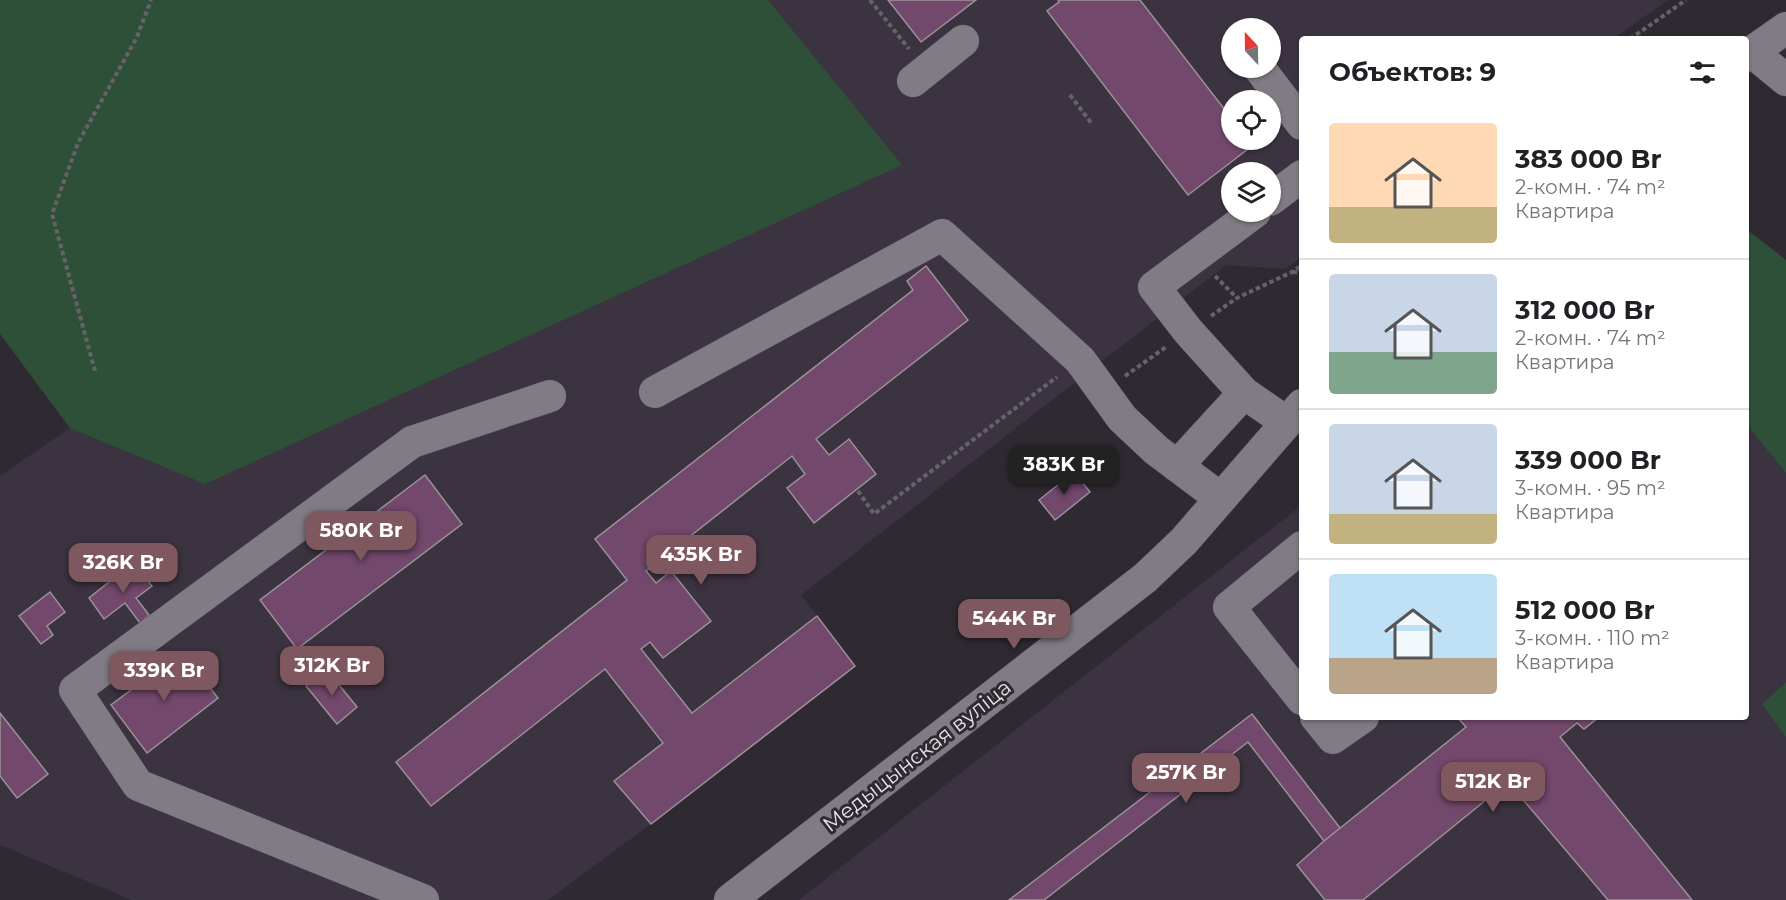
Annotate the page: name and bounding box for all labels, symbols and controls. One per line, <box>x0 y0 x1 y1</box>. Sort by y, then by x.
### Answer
north arrow <box>1221 18 1281 78</box>
map controls <box>1221 18 1281 222</box>
text: Объектов: 9 <box>1329 56 1496 88</box>
icon: filters <box>1686 56 1719 89</box>
button: locate <box>1221 90 1281 150</box>
text: 383 000 Br <box>1515 143 1662 175</box>
icon: home <box>1377 147 1449 219</box>
button: layers <box>1221 162 1281 222</box>
text: 2-комн. · 74 m² <box>1515 175 1666 199</box>
text: Квартира <box>1515 199 1615 223</box>
text: 312 000 Br <box>1515 294 1655 326</box>
icon: home <box>1377 298 1449 370</box>
text: 2-комн. · 74 m² <box>1515 326 1666 350</box>
text: Квартира <box>1515 350 1615 374</box>
text: 339 000 Br <box>1515 444 1661 476</box>
pin: 383K Br <box>1009 445 1119 496</box>
icon: home <box>1377 448 1449 520</box>
text: 383K Br <box>1023 452 1105 476</box>
text: 3-комн. · 95 m² <box>1515 476 1666 500</box>
text: Квартира <box>1515 500 1615 524</box>
pin: 580K Br <box>306 511 416 562</box>
text: 580K Br <box>319 518 403 542</box>
pin: 435K Br <box>646 535 756 586</box>
text: 435K Br <box>660 542 742 566</box>
pin: 326K Br <box>68 543 178 594</box>
text: 326K Br <box>83 550 163 574</box>
text: 512 000 Br <box>1515 594 1655 626</box>
icon: home <box>1377 598 1449 670</box>
pin: 544K Br <box>959 599 1069 650</box>
text: 544K Br <box>972 606 1056 630</box>
text: 3-комн. · 110 m² <box>1515 626 1670 650</box>
pin: 312K Br <box>277 646 387 697</box>
text: Квартира <box>1515 650 1615 674</box>
pin: 339K Br <box>109 651 219 702</box>
text: 312K Br <box>294 653 370 677</box>
text: 339K Br <box>124 658 204 682</box>
street label: Медыцынская вуліца <box>818 674 1016 837</box>
pin: 257K Br <box>1131 753 1241 804</box>
text: 257K Br <box>1146 760 1226 784</box>
pin: 512K Br <box>1438 762 1548 813</box>
text: 512K Br <box>1455 769 1531 793</box>

